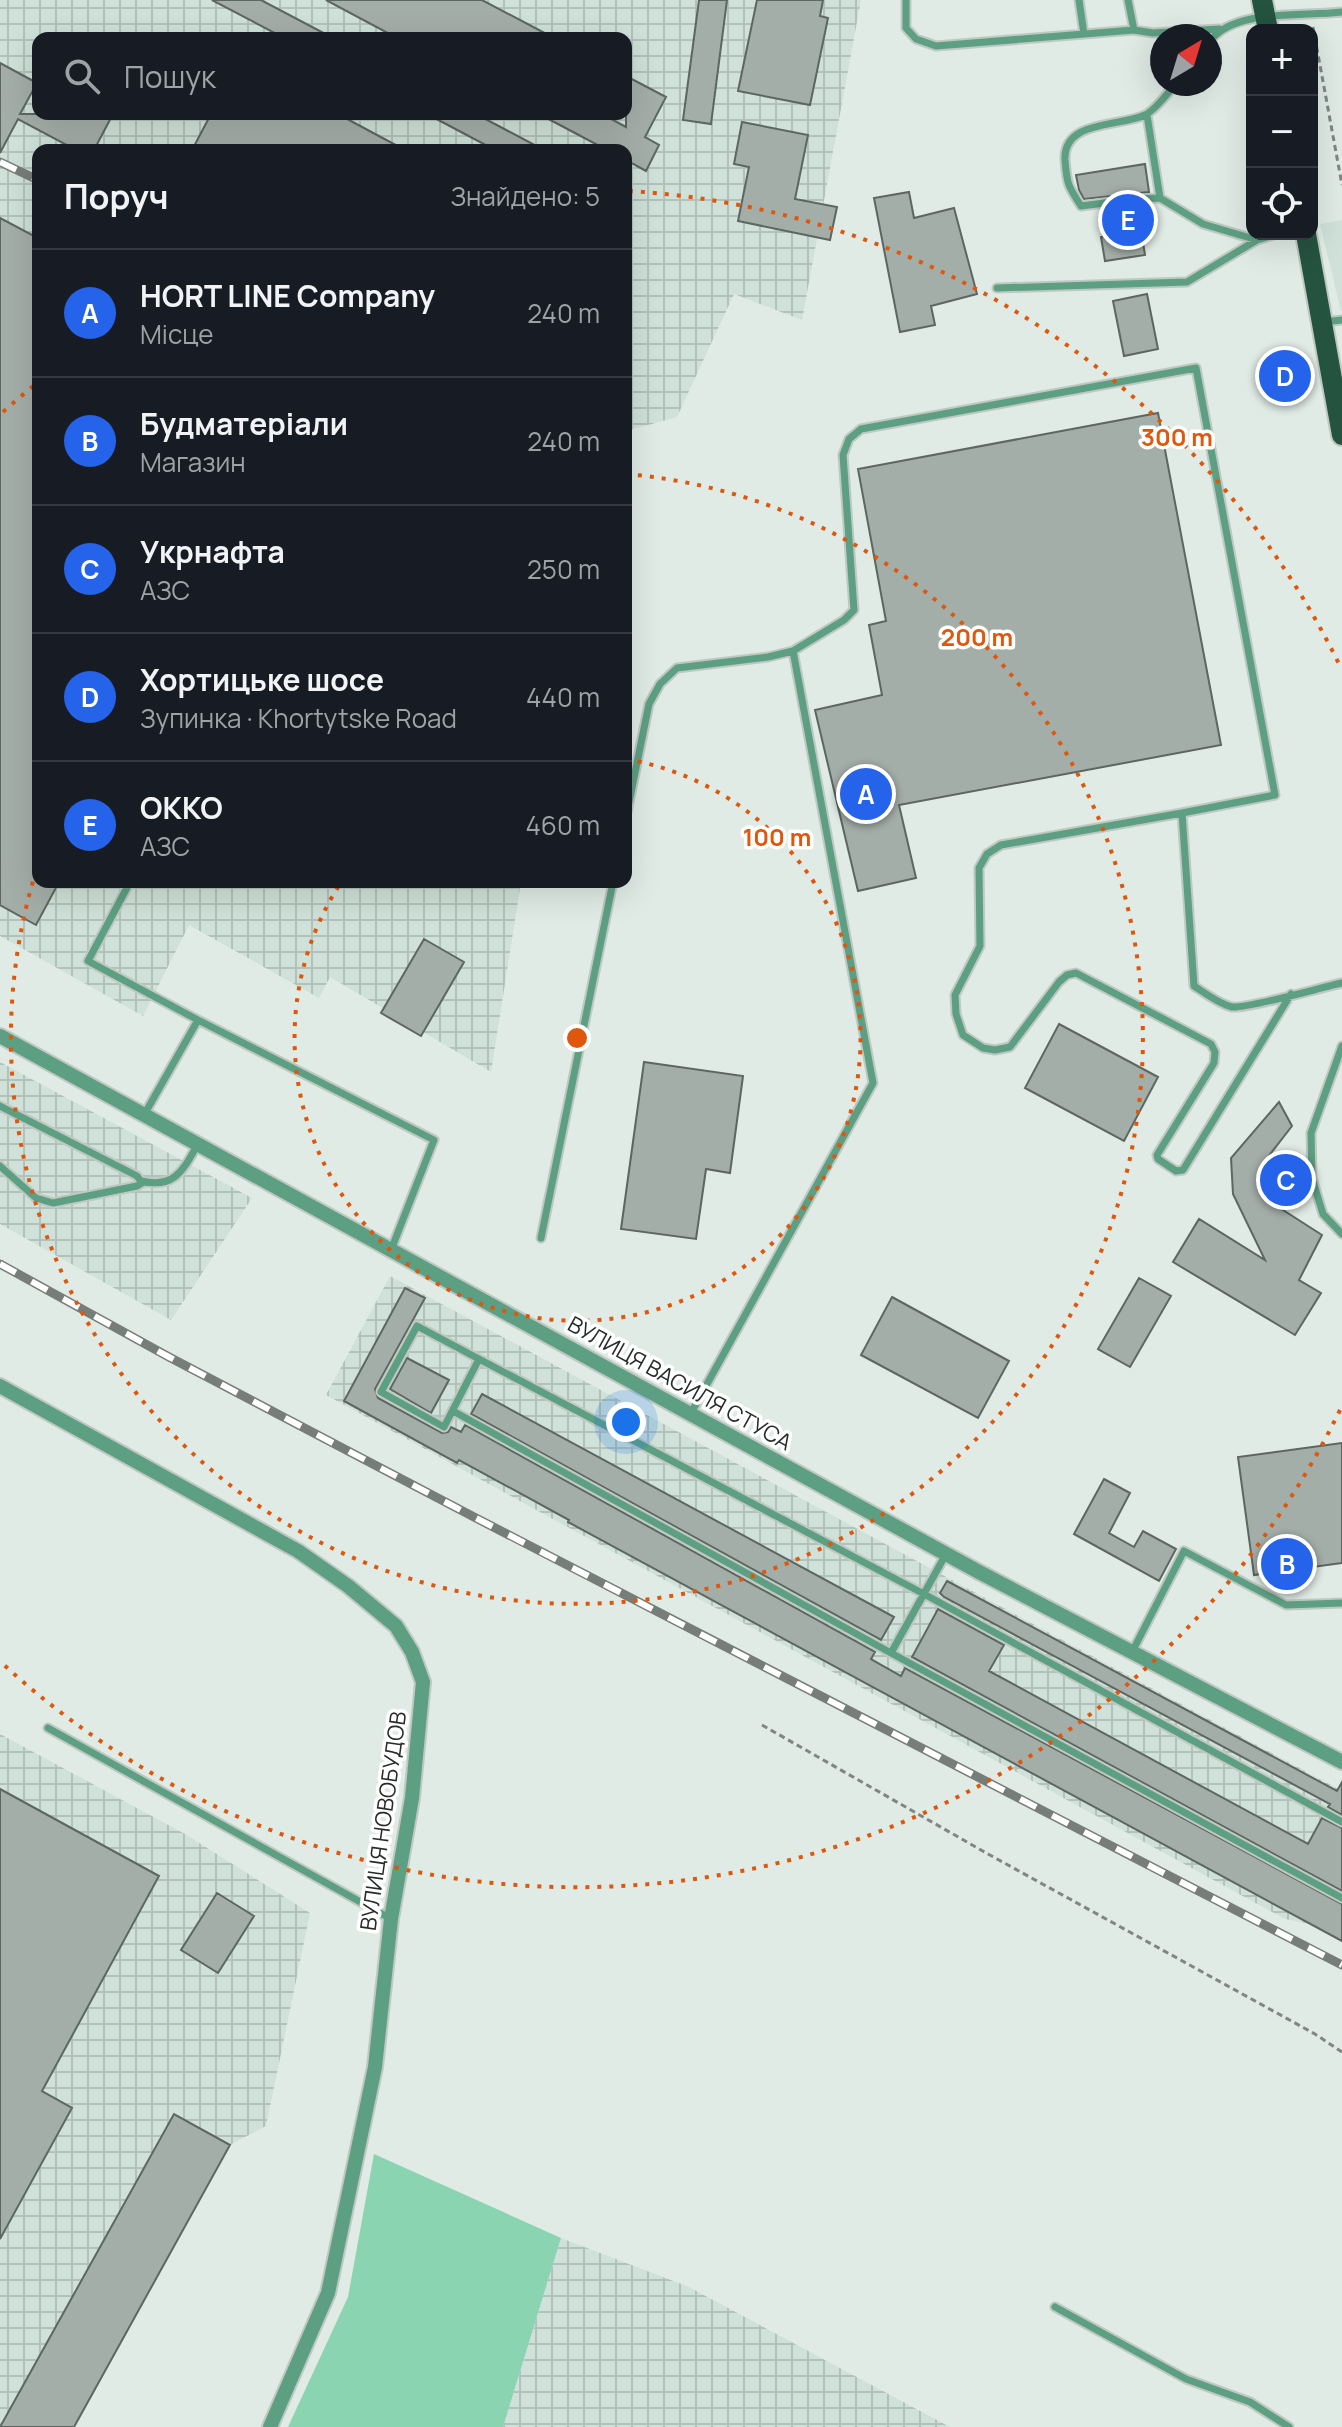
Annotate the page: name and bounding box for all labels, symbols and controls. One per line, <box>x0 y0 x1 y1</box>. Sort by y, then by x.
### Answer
north arrow <box>1150 24 1222 96</box>
map controls <box>1246 24 1318 240</box>
button: + <box>1246 24 1318 96</box>
search box <box>32 32 632 120</box>
icon: search <box>60 54 104 98</box>
text: Пошук <box>124 56 216 97</box>
button: − <box>1246 96 1318 168</box>
button: locate <box>1246 168 1318 240</box>
text: Поруч <box>64 173 168 219</box>
text: Знайдено: 5 <box>450 178 600 214</box>
pin: E <box>1102 190 1154 250</box>
text: HORT LINE Company <box>140 275 435 316</box>
text: A <box>81 295 99 331</box>
text: 240 m <box>527 295 600 331</box>
text: Місце <box>140 316 214 352</box>
pin: D <box>1259 346 1311 406</box>
text: Будматеріали <box>140 403 348 444</box>
text: 300 m <box>1141 420 1213 453</box>
text: B <box>82 423 98 459</box>
text: 240 m <box>527 423 600 459</box>
text: Магазин <box>140 444 246 480</box>
text: Укрнафта <box>140 531 285 572</box>
text: C <box>80 551 100 587</box>
text: 250 m <box>527 551 600 587</box>
text: АЗС <box>140 572 190 608</box>
text: 200 m <box>941 620 1013 653</box>
text: Хортицьке шосе <box>140 659 384 700</box>
text: D <box>81 679 99 715</box>
text: 440 m <box>526 679 600 715</box>
text: Зупинка · Khortytske Road <box>140 700 457 736</box>
pin: A <box>840 764 892 824</box>
text: OKKO <box>140 787 223 828</box>
text: E <box>82 807 98 843</box>
text: 460 m <box>525 807 600 843</box>
text: 100 m <box>743 820 811 853</box>
text: АЗС <box>140 828 190 864</box>
centre of rings <box>563 1024 591 1052</box>
pin: C <box>1260 1150 1312 1210</box>
street label: ВУЛИЦЯ ВАСИЛЯ СТУСА <box>563 1309 797 1457</box>
your location <box>606 1402 646 1442</box>
pin: B <box>1261 1534 1313 1594</box>
street label: ВУЛИЦЯ НОВОБУДОВ <box>353 1710 413 1932</box>

